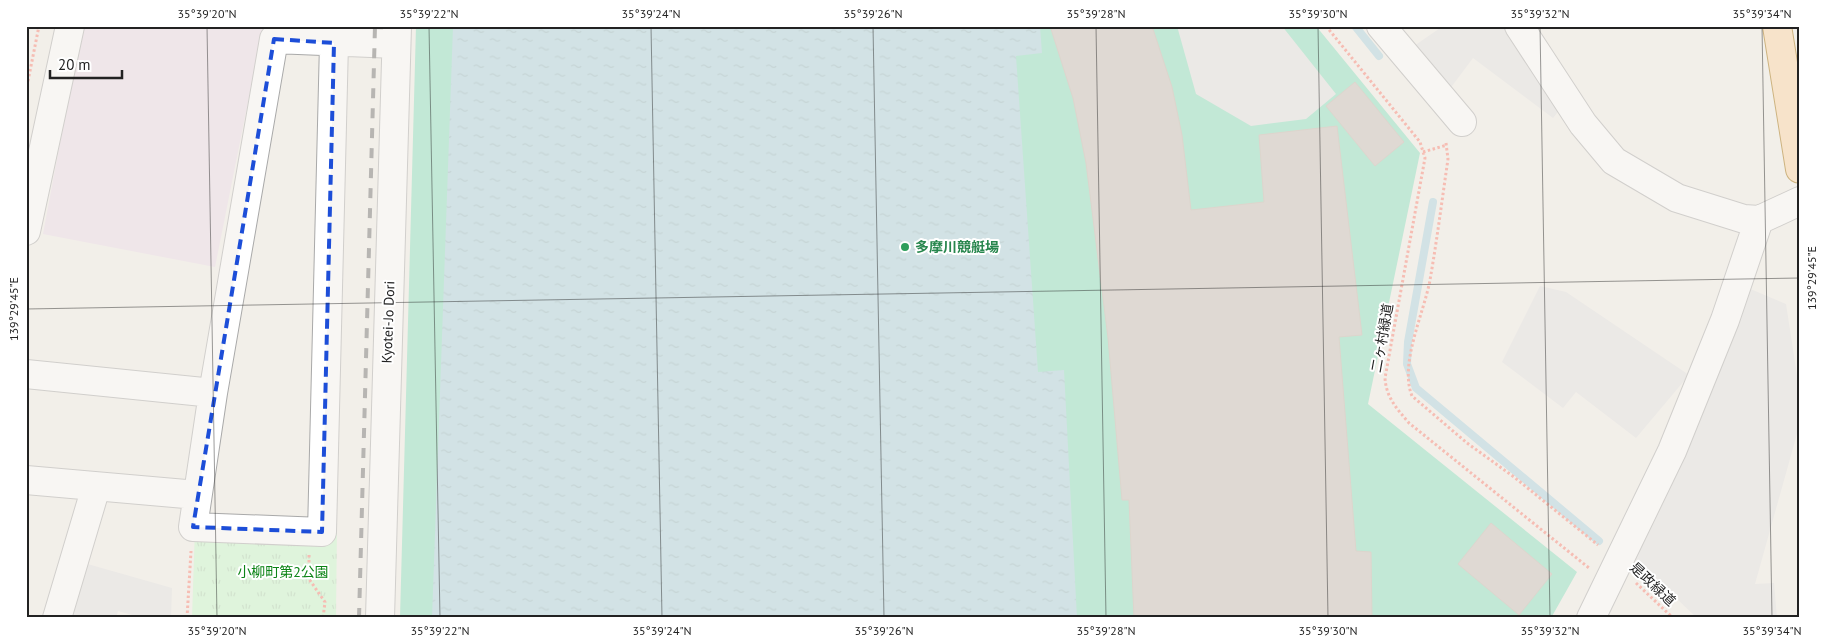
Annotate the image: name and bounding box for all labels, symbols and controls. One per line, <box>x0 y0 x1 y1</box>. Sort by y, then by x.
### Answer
text: 35°39'20"N <box>177 6 237 21</box>
text: 35°39'22"N <box>399 6 459 21</box>
text: 35°39'24"N <box>621 6 681 21</box>
text: 35°39'26"N <box>843 6 903 21</box>
text: 35°39'28"N <box>1066 6 1126 21</box>
text: 35°39'30"N <box>1288 6 1348 21</box>
text: 35°39'32"N <box>1510 6 1570 21</box>
text: 35°39'34"N <box>1732 6 1792 21</box>
scale bar <box>50 48 122 80</box>
text: 20 m <box>58 55 91 74</box>
place label: 多摩川競艇場 <box>915 238 999 256</box>
marker: 多摩川競艇場 <box>899 241 911 253</box>
text: 139°29'45"E <box>1804 246 1819 310</box>
text: 139°29'45"E <box>6 277 21 341</box>
street label: Kyotei-Jo Dori <box>378 280 398 364</box>
street label: 二ヶ村緑道 <box>1367 302 1397 374</box>
street label: 是政緑道 <box>1626 558 1680 610</box>
park label: 小柳町第2公園 <box>237 563 329 581</box>
text: 35°39'20"N <box>187 623 247 638</box>
text: 35°39'22"N <box>410 623 470 638</box>
text: 35°39'24"N <box>632 623 692 638</box>
text: 35°39'26"N <box>854 623 914 638</box>
text: 35°39'28"N <box>1076 623 1136 638</box>
text: 35°39'30"N <box>1298 623 1358 638</box>
text: 35°39'32"N <box>1520 623 1580 638</box>
text: 35°39'34"N <box>1742 623 1802 638</box>

